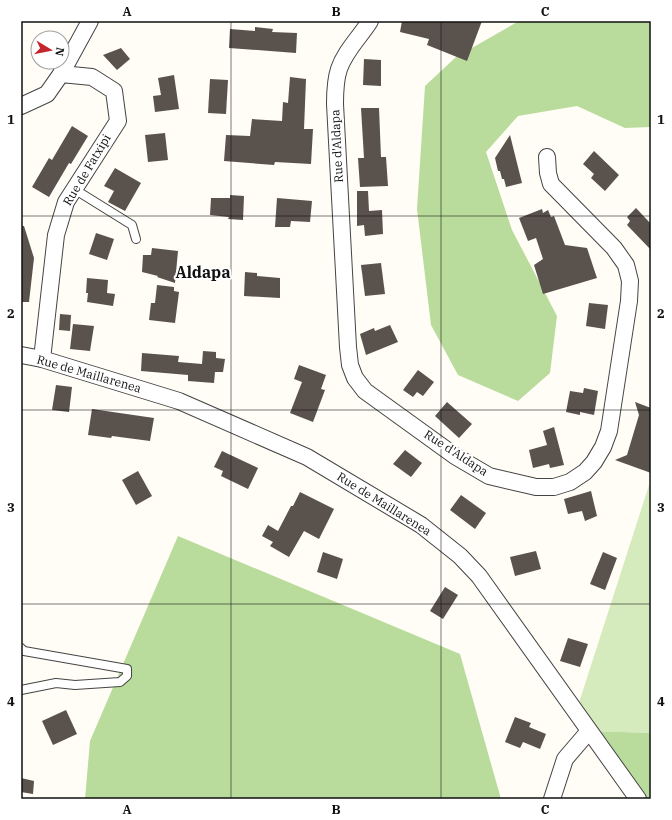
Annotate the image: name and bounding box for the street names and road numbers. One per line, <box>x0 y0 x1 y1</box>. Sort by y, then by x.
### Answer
street label: Rue d'Aldapa <box>327 109 346 183</box>
street label: Rue de Fatxipi <box>59 131 114 208</box>
street label: Rue de Maillarenea <box>35 351 144 396</box>
street label: Rue d'Aldapa <box>421 426 491 479</box>
street label: Rue de Maillarenea <box>334 469 435 539</box>

